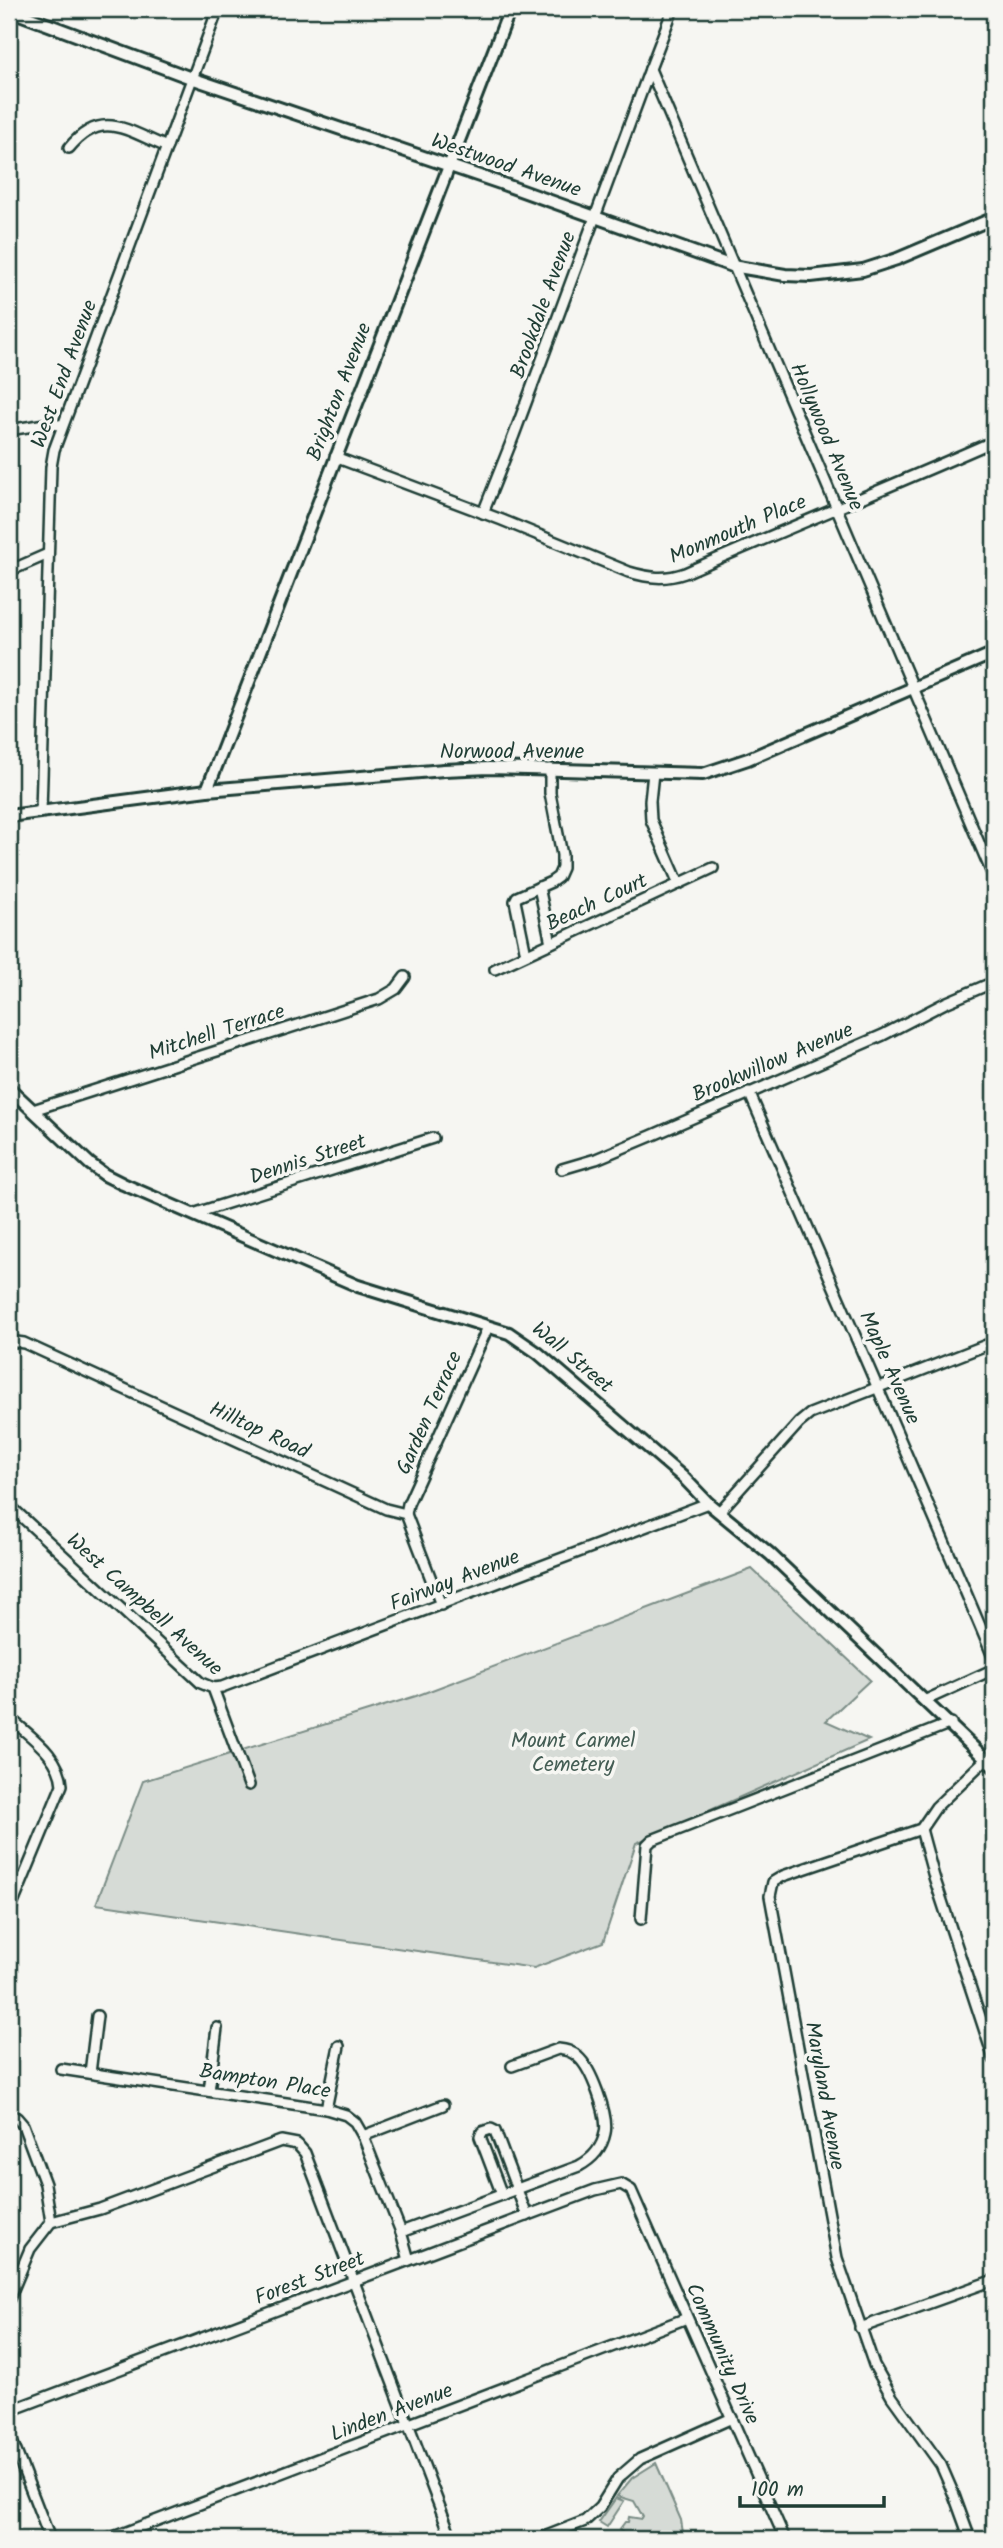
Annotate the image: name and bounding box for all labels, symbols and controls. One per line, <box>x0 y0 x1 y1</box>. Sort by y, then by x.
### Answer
street label: Westwood Avenue <box>426 125 586 207</box>
street label: Brookdale Avenue <box>502 226 586 383</box>
street label: West End Avenue <box>23 295 107 453</box>
street label: Brighton Avenue <box>298 318 382 466</box>
street label: Hollywood Avenue <box>780 358 872 516</box>
street label: Monmouth Place <box>664 486 812 574</box>
street label: Norwood Avenue <box>440 736 585 769</box>
street label: Beach Court <box>541 865 654 941</box>
street label: Mitchell Terrace <box>145 995 290 1071</box>
street label: Brookwillow Avenue <box>687 1014 859 1112</box>
street label: Dennis Street <box>245 1125 371 1194</box>
street label: Maple Avenue <box>849 1306 929 1431</box>
street label: Wall Street <box>524 1314 621 1403</box>
street label: Garden Terrace <box>388 1345 472 1480</box>
street label: Hilltop Road <box>203 1393 315 1469</box>
street label: West Campbell Avenue <box>58 1525 230 1685</box>
street label: Fairway Avenue <box>385 1541 525 1621</box>
park label: Mount Carmel Cemetery <box>511 1725 635 1782</box>
street label: Maryland Avenue <box>795 2019 853 2173</box>
street label: Bampton Place <box>197 2055 334 2109</box>
street label: Forest Street <box>250 2243 371 2315</box>
street label: Community Drive <box>676 2278 768 2431</box>
street label: Linden Avenue <box>326 2374 459 2452</box>
scale bar <box>740 2464 884 2508</box>
text: 100 m <box>751 2474 804 2507</box>

